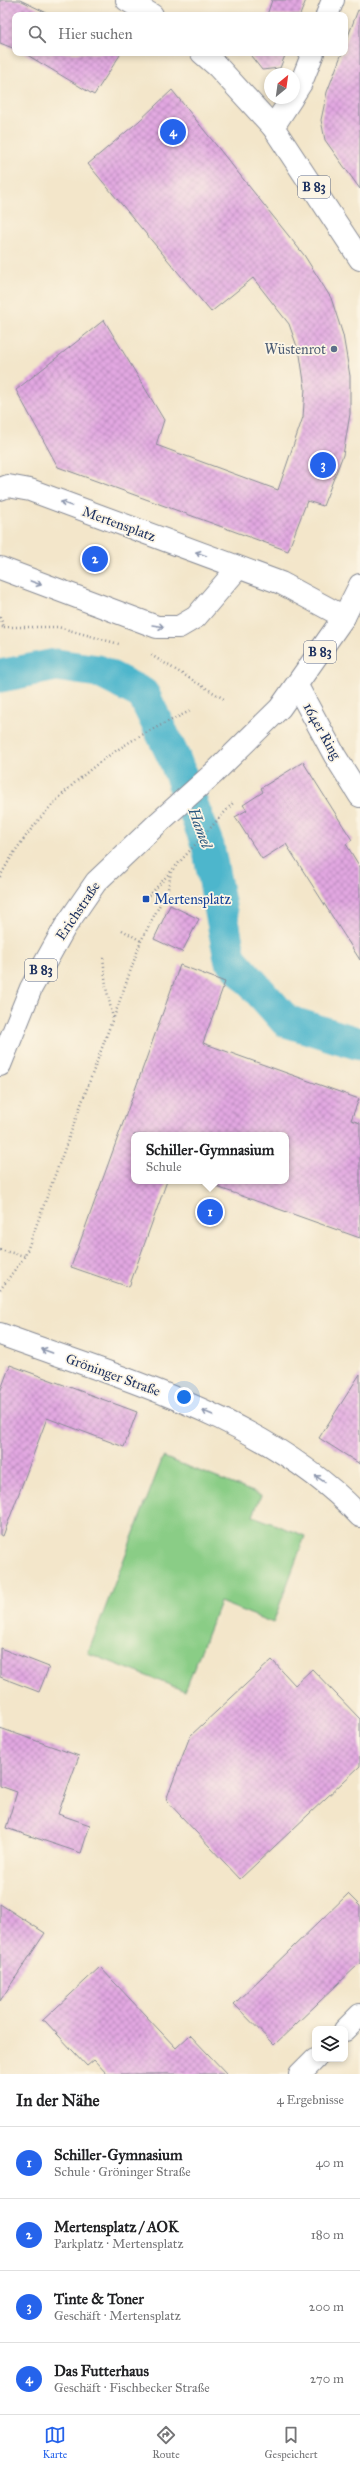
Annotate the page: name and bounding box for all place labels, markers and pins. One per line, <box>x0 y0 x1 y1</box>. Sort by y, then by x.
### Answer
pin: 4 <box>160 117 186 147</box>
place label: Wüstenrot <box>265 341 326 358</box>
marker: Wüstenrot <box>329 344 339 354</box>
pin: 3 <box>310 450 336 480</box>
pin: 2 <box>82 544 108 574</box>
place label: Mertensplatz <box>154 891 231 908</box>
marker: Mertensplatz <box>141 894 151 904</box>
pin: 1 <box>197 1197 223 1227</box>

